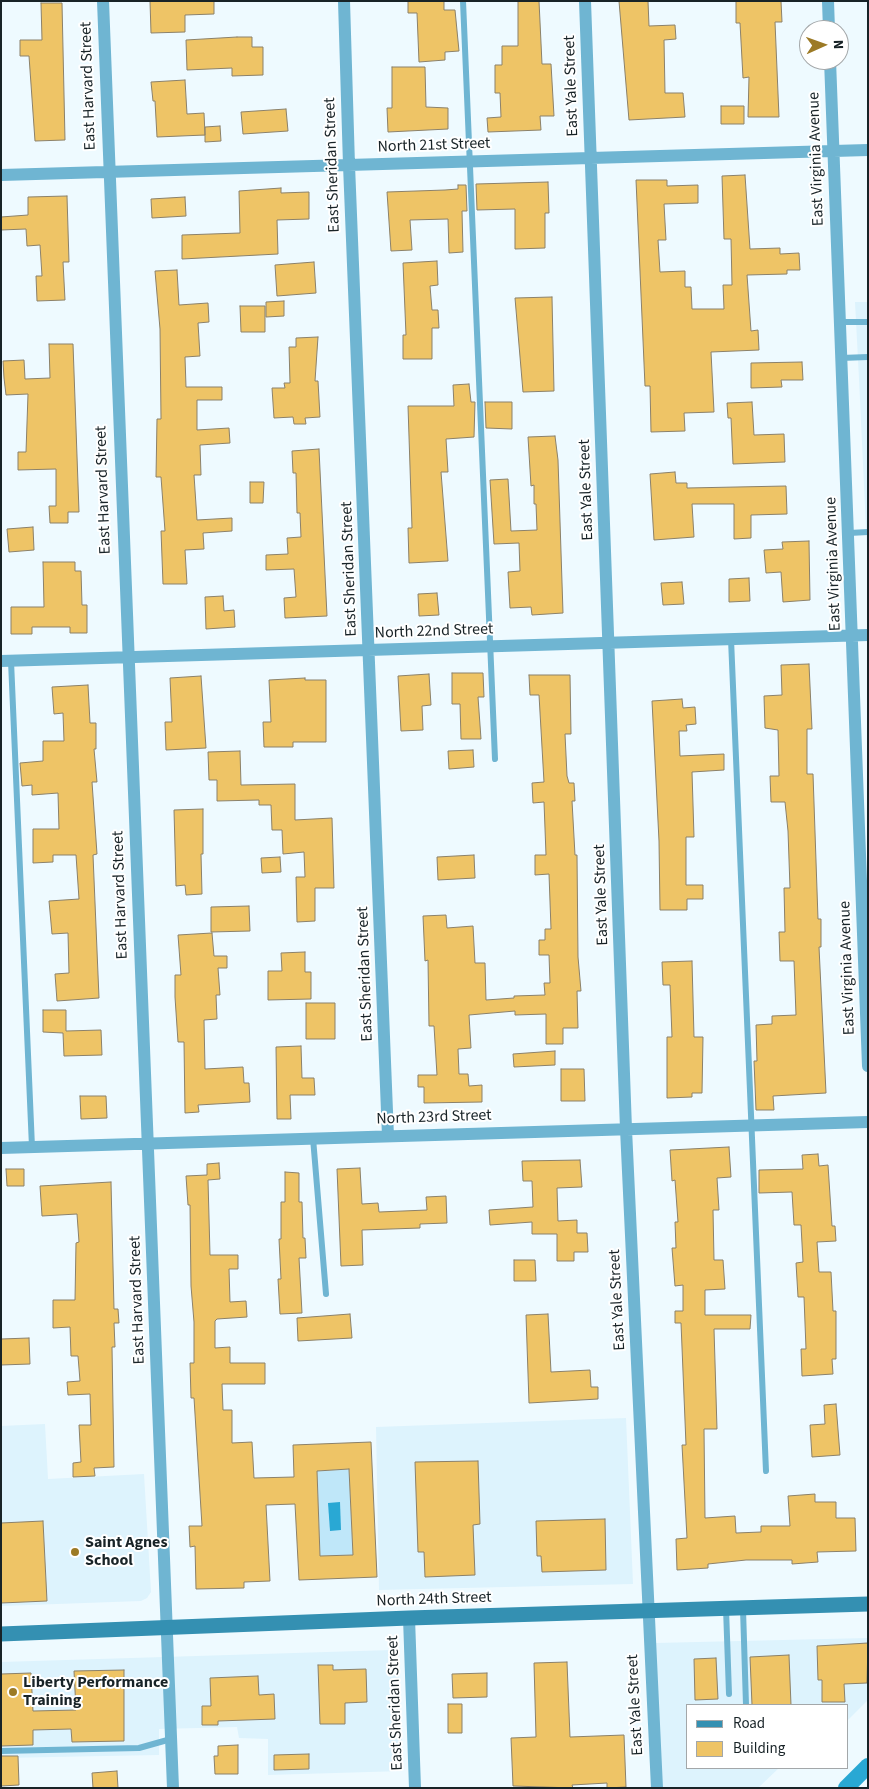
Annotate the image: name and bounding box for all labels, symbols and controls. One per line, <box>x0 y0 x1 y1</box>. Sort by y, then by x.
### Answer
north arrow <box>799 20 849 70</box>
street label: East Harvard Street <box>77 21 101 151</box>
street label: East Yale Street <box>561 35 583 137</box>
text: N <box>828 40 848 50</box>
street label: East Virginia Avenue <box>805 92 829 226</box>
street label: East Sheridan Street <box>321 97 345 233</box>
street label: North 21st Street <box>377 134 491 158</box>
street label: East Harvard Street <box>92 425 116 555</box>
street label: East Yale Street <box>576 439 598 541</box>
street label: East Virginia Avenue <box>822 497 846 631</box>
street label: East Sheridan Street <box>338 501 362 637</box>
street label: North 22nd Street <box>374 620 494 644</box>
street label: East Harvard Street <box>109 830 133 960</box>
street label: East Yale Street <box>591 844 613 946</box>
street label: East Virginia Avenue <box>836 901 860 1035</box>
street label: East Sheridan Street <box>354 906 378 1042</box>
street label: North 23rd Street <box>376 1106 492 1130</box>
street label: East Harvard Street <box>126 1235 150 1365</box>
street label: East Yale Street <box>606 1249 630 1351</box>
place label: Saint Agnes School <box>85 1533 167 1571</box>
marker: Saint Agnes School <box>69 1546 81 1558</box>
street label: North 24th Street <box>376 1588 492 1612</box>
street label: East Sheridan Street <box>384 1635 408 1771</box>
street label: East Yale Street <box>624 1654 648 1756</box>
place label: Liberty Performance Training <box>23 1673 168 1711</box>
marker: Liberty Performance Training <box>7 1686 19 1698</box>
legend <box>686 1704 849 1769</box>
text: Road <box>733 1713 765 1734</box>
text: Building <box>733 1738 785 1759</box>

